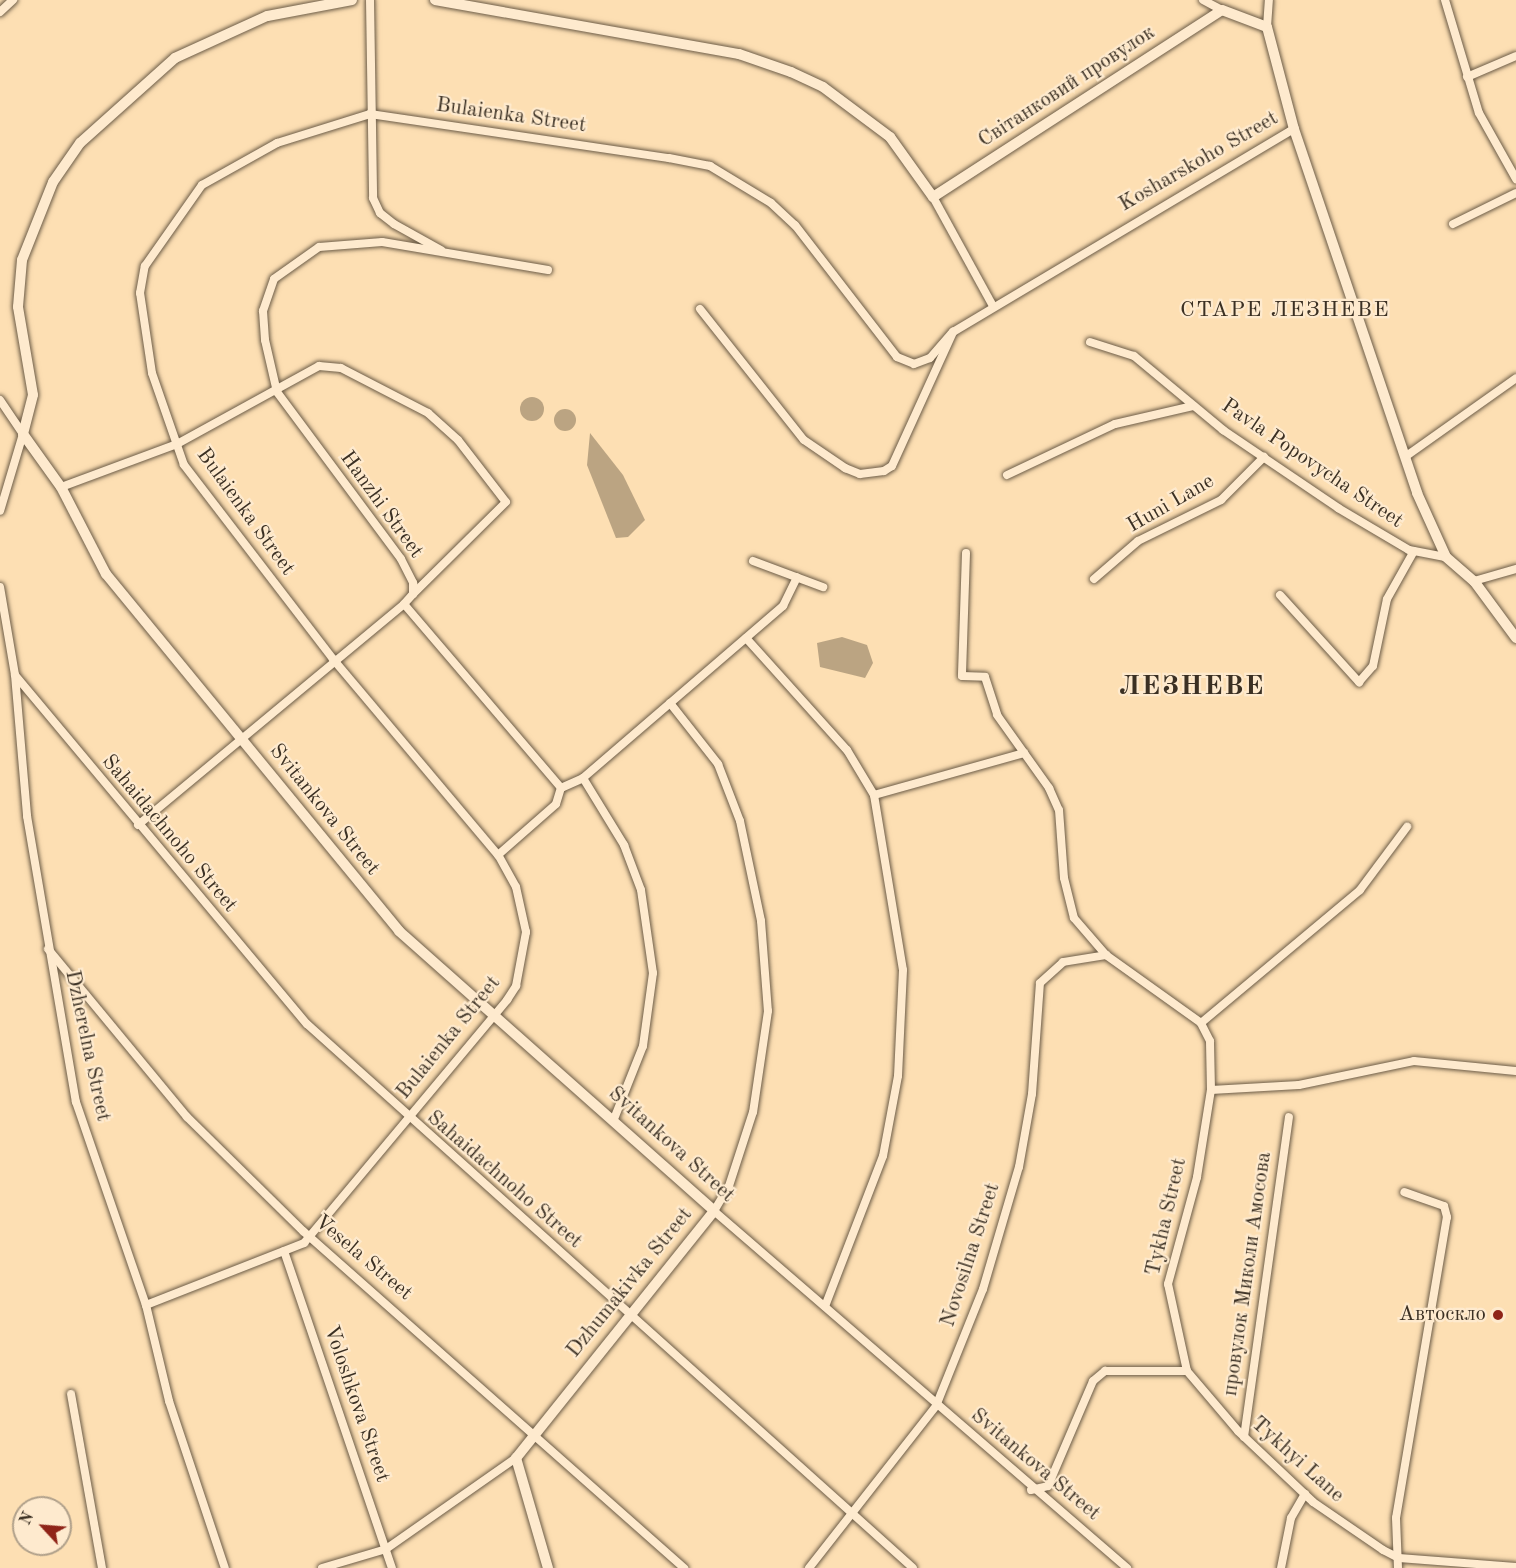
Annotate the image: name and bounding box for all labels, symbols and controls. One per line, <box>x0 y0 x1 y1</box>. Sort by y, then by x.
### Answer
street label: Світанковий провулок <box>974 20 1160 154</box>
street label: Bulaienka Street <box>434 93 588 139</box>
street label: Kosharskoho Street <box>1115 106 1283 218</box>
district label: СТАРЕ ЛЕЗНЕВЕ <box>1180 298 1390 324</box>
street label: Pavla Popovycha Street <box>1216 394 1408 534</box>
street label: Bulaienka Street <box>190 443 300 581</box>
street label: Hanzhi Street <box>334 447 428 563</box>
street label: Huni Lane <box>1123 469 1219 539</box>
district label: ЛЕЗНЕВЕ <box>1119 671 1265 703</box>
street label: Svitankova Street <box>263 739 385 881</box>
street label: Sahaidachnoho Street <box>96 750 242 918</box>
street label: Dzherelna Street <box>59 968 115 1124</box>
street label: Bulaienka Street <box>392 971 506 1105</box>
street label: Svitankova Street <box>602 1082 740 1208</box>
street label: Sahaidachnoho Street <box>421 1106 587 1254</box>
street label: провулок Миколи Амосова <box>1218 1150 1278 1398</box>
street label: Tykha Street <box>1141 1156 1193 1278</box>
street label: Novosilna Street <box>936 1180 1006 1330</box>
street label: Dzhumakivka Street <box>562 1203 698 1363</box>
street label: Vesela Street <box>309 1210 417 1306</box>
place label: Автоскло <box>1399 1302 1486 1328</box>
marker: Автоскло <box>1491 1308 1505 1322</box>
street label: Voloshkova Street <box>317 1322 395 1486</box>
street label: Svitankova Street <box>965 1403 1105 1527</box>
street label: Tykhyi Lane <box>1245 1412 1349 1508</box>
north arrow <box>12 1496 72 1556</box>
text: N <box>18 1510 37 1528</box>

